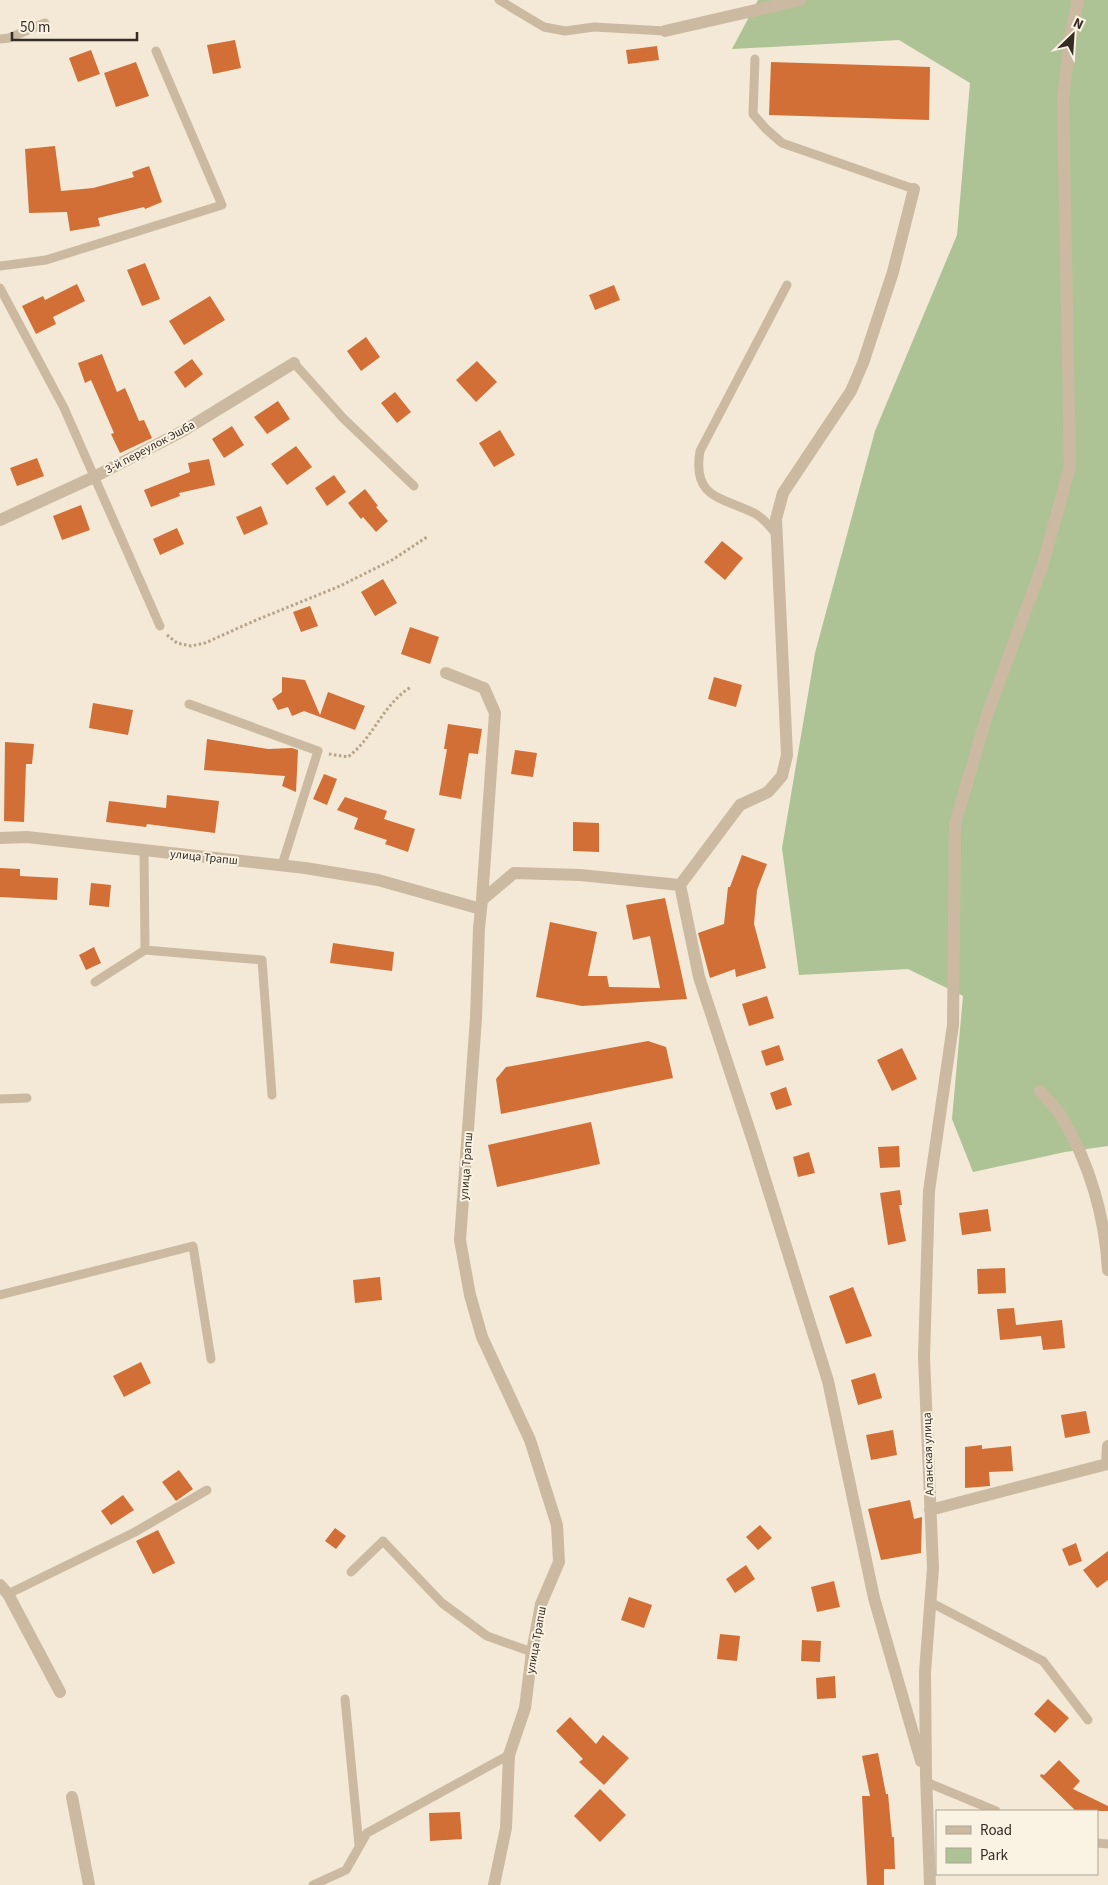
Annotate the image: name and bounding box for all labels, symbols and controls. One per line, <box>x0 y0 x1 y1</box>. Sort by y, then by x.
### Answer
scale bar <box>12 10 138 42</box>
north arrow <box>1048 10 1098 60</box>
text: N <box>1070 13 1087 35</box>
text: 50 m <box>20 17 50 38</box>
street label: 3-й переулок Эшба <box>102 417 198 478</box>
street label: улица Трапш <box>169 845 239 869</box>
street label: улица Трапш <box>456 1132 477 1200</box>
street label: Аланская улица <box>919 1412 938 1496</box>
street label: улица Трапш <box>522 1605 551 1675</box>
legend <box>936 1810 1098 1875</box>
text: Road <box>980 1820 1012 1841</box>
text: Park <box>980 1845 1009 1866</box>

